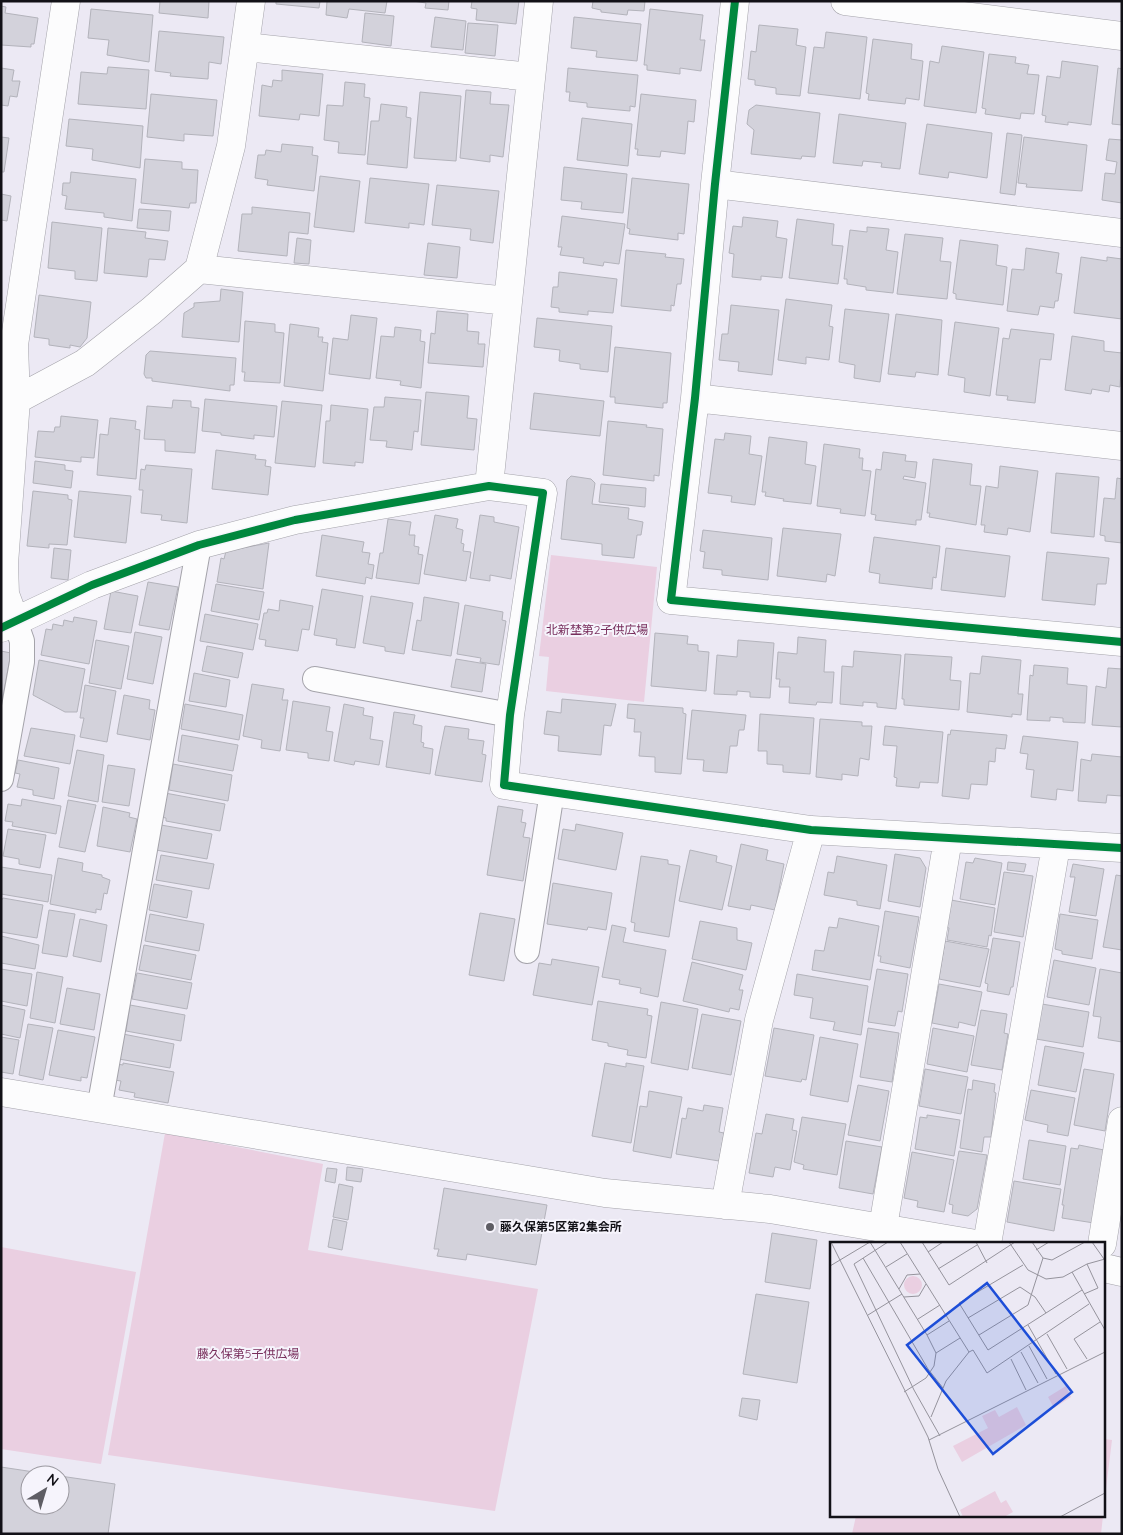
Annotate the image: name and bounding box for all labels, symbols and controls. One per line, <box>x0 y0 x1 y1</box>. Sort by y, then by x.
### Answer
park label: 北新埜第2子供広場 <box>546 622 648 637</box>
place label: 藤久保第5区第2集会所 <box>500 1219 622 1234</box>
marker: 藤久保第5区第2集会所 <box>484 1221 496 1233</box>
inset map <box>830 1242 1106 1518</box>
park label: 藤久保第5子供広場 <box>197 1346 299 1361</box>
north arrow <box>20 1465 70 1515</box>
text: N <box>43 1469 63 1490</box>

